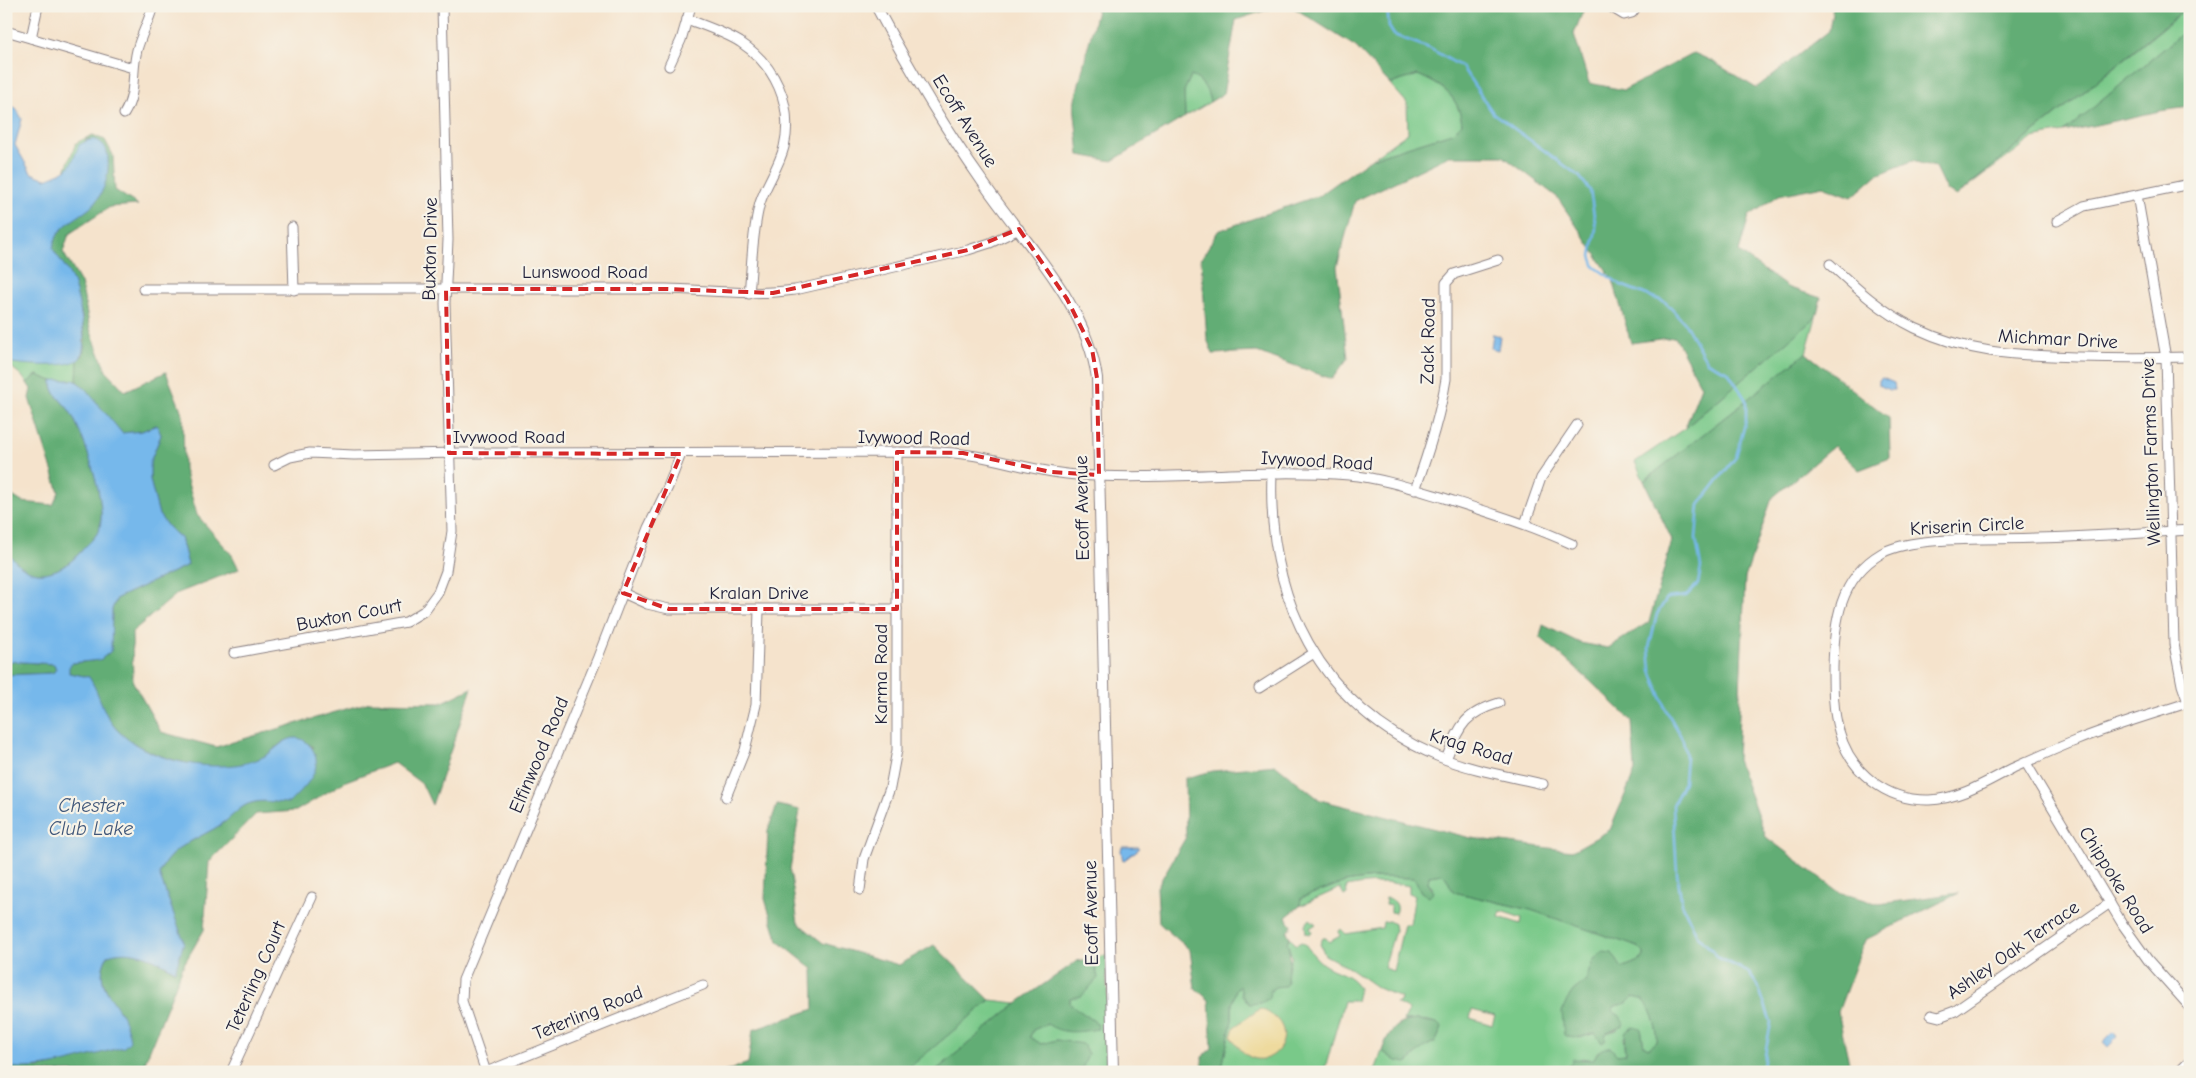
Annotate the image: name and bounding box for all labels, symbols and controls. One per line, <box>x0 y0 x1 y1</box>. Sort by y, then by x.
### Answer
street label: Ecoff Avenue <box>928 70 1002 172</box>
street label: Buxton Drive <box>418 197 442 301</box>
street label: Lunswood Road <box>522 261 648 283</box>
street label: Zack Road <box>1416 298 1440 384</box>
street label: Michmar Drive <box>1998 325 2118 353</box>
street label: Wellington Farms Drive <box>2137 358 2165 546</box>
street label: Ivywood Road <box>453 426 565 448</box>
street label: Ivywood Road <box>858 426 970 450</box>
street label: Ivywood Road <box>1260 447 1374 475</box>
street label: Ecoff Avenue <box>1070 455 1094 561</box>
street label: Kriserin Circle <box>1909 512 2025 540</box>
street label: Kralan Drive <box>709 582 809 604</box>
street label: Buxton Court <box>295 594 404 636</box>
street label: Karma Road <box>870 624 892 724</box>
street label: Elfinwood Road <box>505 693 573 817</box>
street label: Krag Road <box>1427 724 1515 770</box>
water label: Chester Club Lake <box>49 794 133 840</box>
street label: Chippoke Road <box>2074 822 2158 938</box>
street label: Ecoff Avenue <box>1079 860 1103 966</box>
street label: Ashley Oak Terrace <box>1943 896 2083 1004</box>
street label: Teterling Court <box>222 917 291 1036</box>
street label: Teterling Road <box>530 981 646 1045</box>

